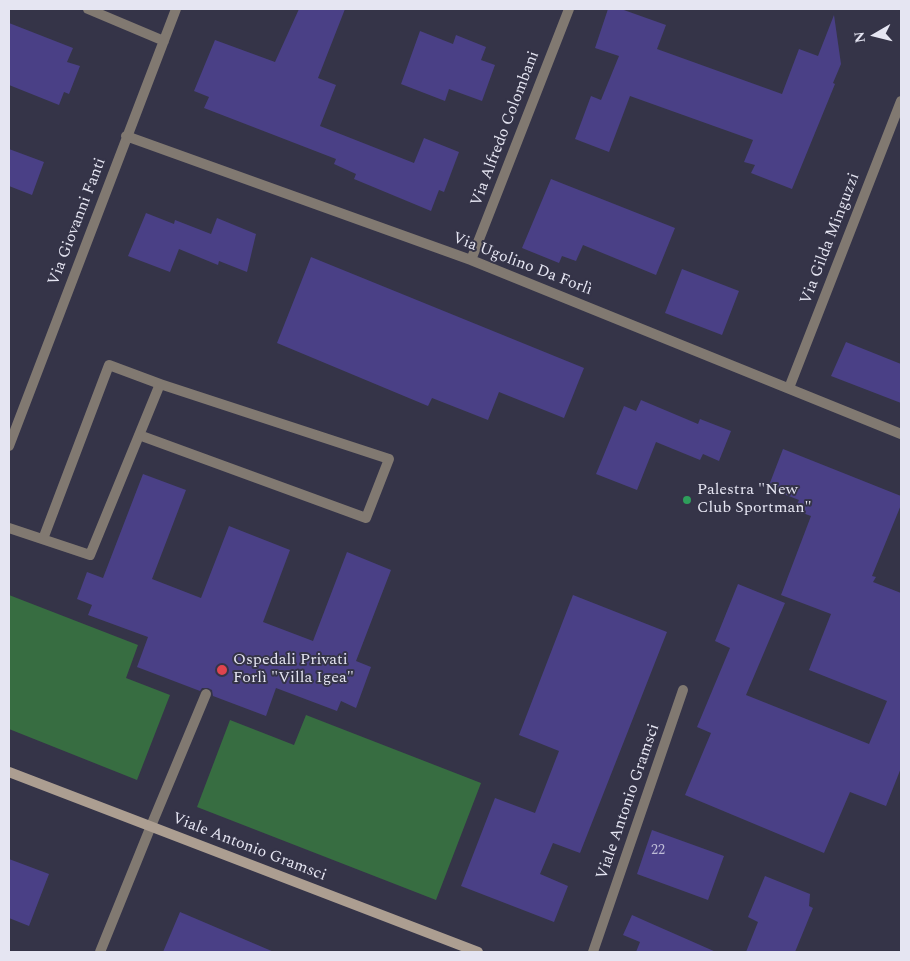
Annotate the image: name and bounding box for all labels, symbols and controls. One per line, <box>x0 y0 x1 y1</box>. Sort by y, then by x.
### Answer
north arrow <box>850 10 900 60</box>
text: N <box>848 30 871 44</box>
street label: Via Alfredo Colombani <box>468 49 544 209</box>
street label: Via Giovanni Fanti <box>45 156 111 288</box>
street label: Via Gilda Minguzzi <box>797 171 865 307</box>
street label: Via Ugolino Da Forlì <box>449 229 595 301</box>
place label: Palestra "New Club Sportman" <box>697 481 812 519</box>
marker: Palestra "New Club Sportman" <box>681 494 693 506</box>
place label: Ospedali Privati Forlì "Villa Igea" <box>233 651 354 689</box>
marker: Ospedali Privati Forlì "Villa Igea" <box>215 663 229 677</box>
street label: Viale Antonio Gramsci <box>593 722 665 882</box>
street label: Viale Antonio Gramsci <box>169 810 329 886</box>
house number: 22 <box>651 843 665 859</box>

